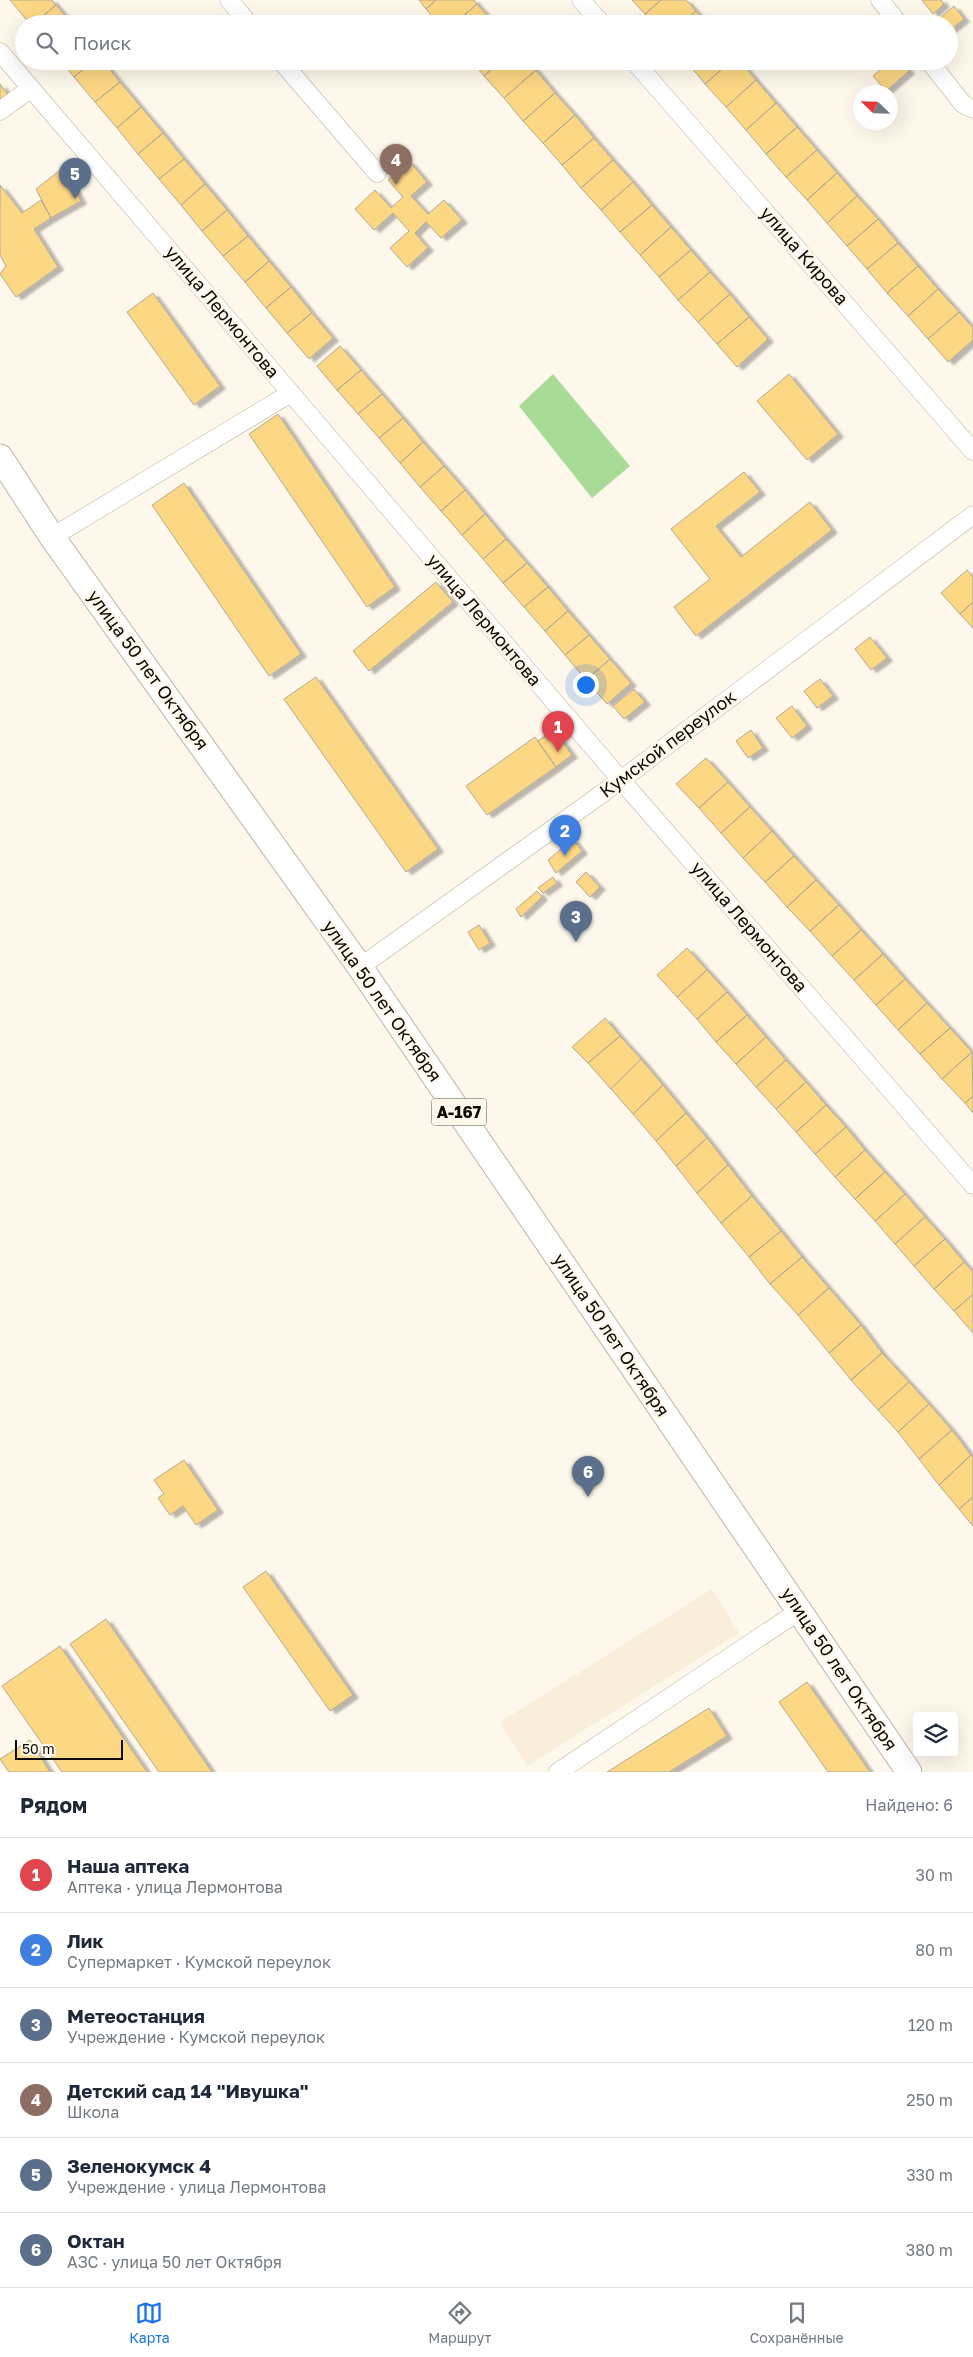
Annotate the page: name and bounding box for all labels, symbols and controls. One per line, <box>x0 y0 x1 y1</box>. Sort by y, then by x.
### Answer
search box <box>15 15 958 70</box>
icon: search <box>33 29 61 57</box>
text: Поиск <box>73 31 132 54</box>
north arrow <box>853 85 898 130</box>
pin: 4 <box>380 144 412 185</box>
pin: 5 <box>59 158 91 199</box>
street label: улица Кирова <box>756 202 853 309</box>
street label: улица Лермонтова <box>161 241 285 382</box>
street label: улица Лермонтова <box>423 549 547 690</box>
street label: улица 50 лет Октября <box>83 585 214 754</box>
your location <box>573 672 599 698</box>
street label: Кумской переулок <box>595 685 740 802</box>
pin: 1 <box>542 711 574 752</box>
pin: 2 <box>549 815 581 856</box>
street label: улица Лермонтова <box>687 856 813 996</box>
pin: 3 <box>560 901 592 942</box>
street label: улица 50 лет Октября <box>319 915 447 1085</box>
road number: А-167 <box>432 1098 486 1126</box>
street label: улица 50 лет Октября <box>549 1249 675 1420</box>
pin: 6 <box>572 1456 604 1497</box>
street label: улица 50 лет Октября <box>777 1583 903 1754</box>
map controls <box>913 1712 958 1757</box>
button: layers <box>913 1712 958 1757</box>
scale bar <box>15 1737 122 1760</box>
text: 50 m <box>22 1740 55 1757</box>
text: Рядом <box>20 1792 87 1818</box>
text: Найдено: 6 <box>865 1795 953 1815</box>
text: Наша аптека <box>67 1854 189 1877</box>
text: 1 <box>32 1865 40 1885</box>
text: 30 m <box>916 1865 953 1885</box>
text: Аптека · улица Лермонтова <box>67 1877 283 1897</box>
text: Лик <box>67 1929 103 1952</box>
text: 2 <box>31 1940 41 1960</box>
text: 80 m <box>915 1940 953 1960</box>
text: Супермаркет · Кумской переулок <box>67 1952 331 1972</box>
text: Метеостанция <box>67 2004 205 2027</box>
text: 3 <box>31 2015 41 2035</box>
text: 120 m <box>908 2015 953 2035</box>
text: Учреждение · Кумской переулок <box>67 2027 325 2047</box>
text: Детский сад 14 "Ивушка" <box>67 2079 308 2102</box>
text: 4 <box>31 2090 41 2110</box>
text: 250 m <box>906 2090 953 2110</box>
text: Школа <box>67 2102 119 2122</box>
text: Зеленокумск 4 <box>67 2154 211 2177</box>
text: 5 <box>31 2165 41 2185</box>
text: 330 m <box>906 2165 953 2185</box>
text: Учреждение · улица Лермонтова <box>67 2177 326 2197</box>
text: Октан <box>67 2229 125 2252</box>
text: 6 <box>31 2240 41 2260</box>
text: 380 m <box>906 2240 953 2260</box>
text: АЗС · улица 50 лет Октября <box>67 2252 282 2272</box>
tab: Карта <box>129 2299 170 2346</box>
tab: Маршрут <box>428 2299 491 2346</box>
tab: Сохранённые <box>750 2299 844 2346</box>

